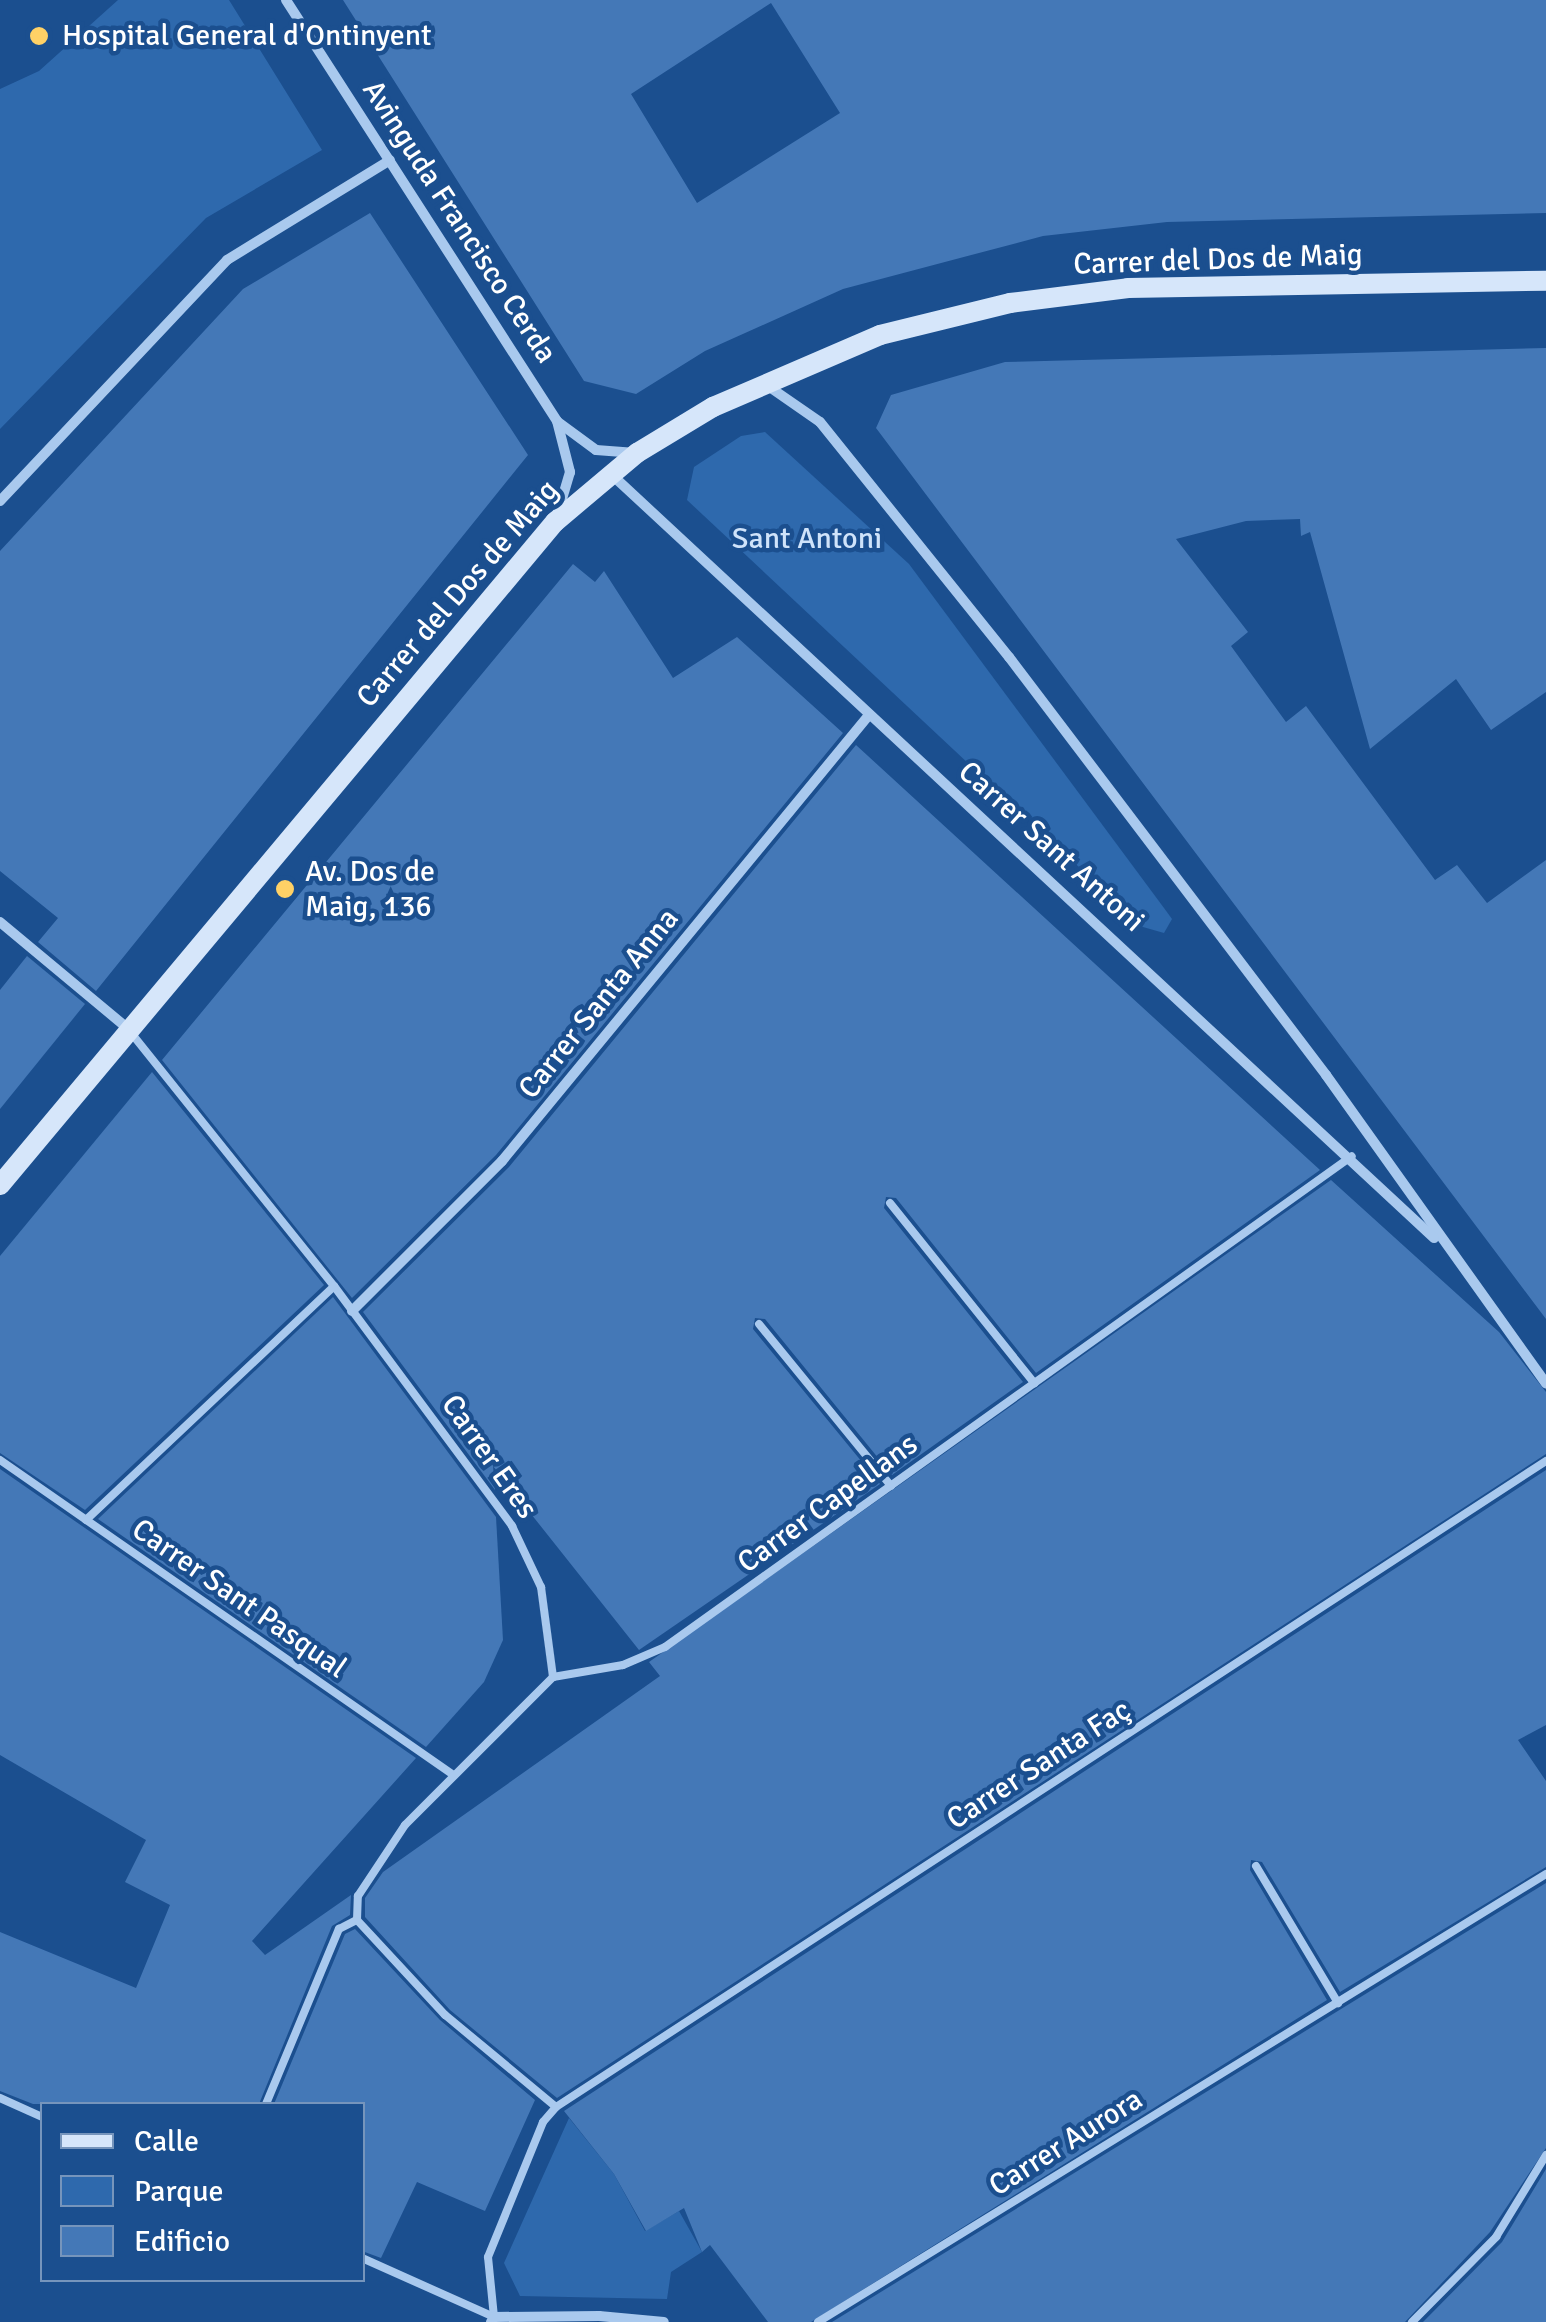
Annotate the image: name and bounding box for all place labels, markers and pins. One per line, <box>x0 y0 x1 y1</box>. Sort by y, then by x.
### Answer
place label: Hospital General d'Ontinyent <box>62 18 432 54</box>
marker: Hospital General d'Ontinyent <box>26 23 52 49</box>
place label: Av. Dos de Maig, 136 <box>305 854 435 924</box>
marker: Av. Dos de Maig, 136 <box>274 878 296 900</box>

